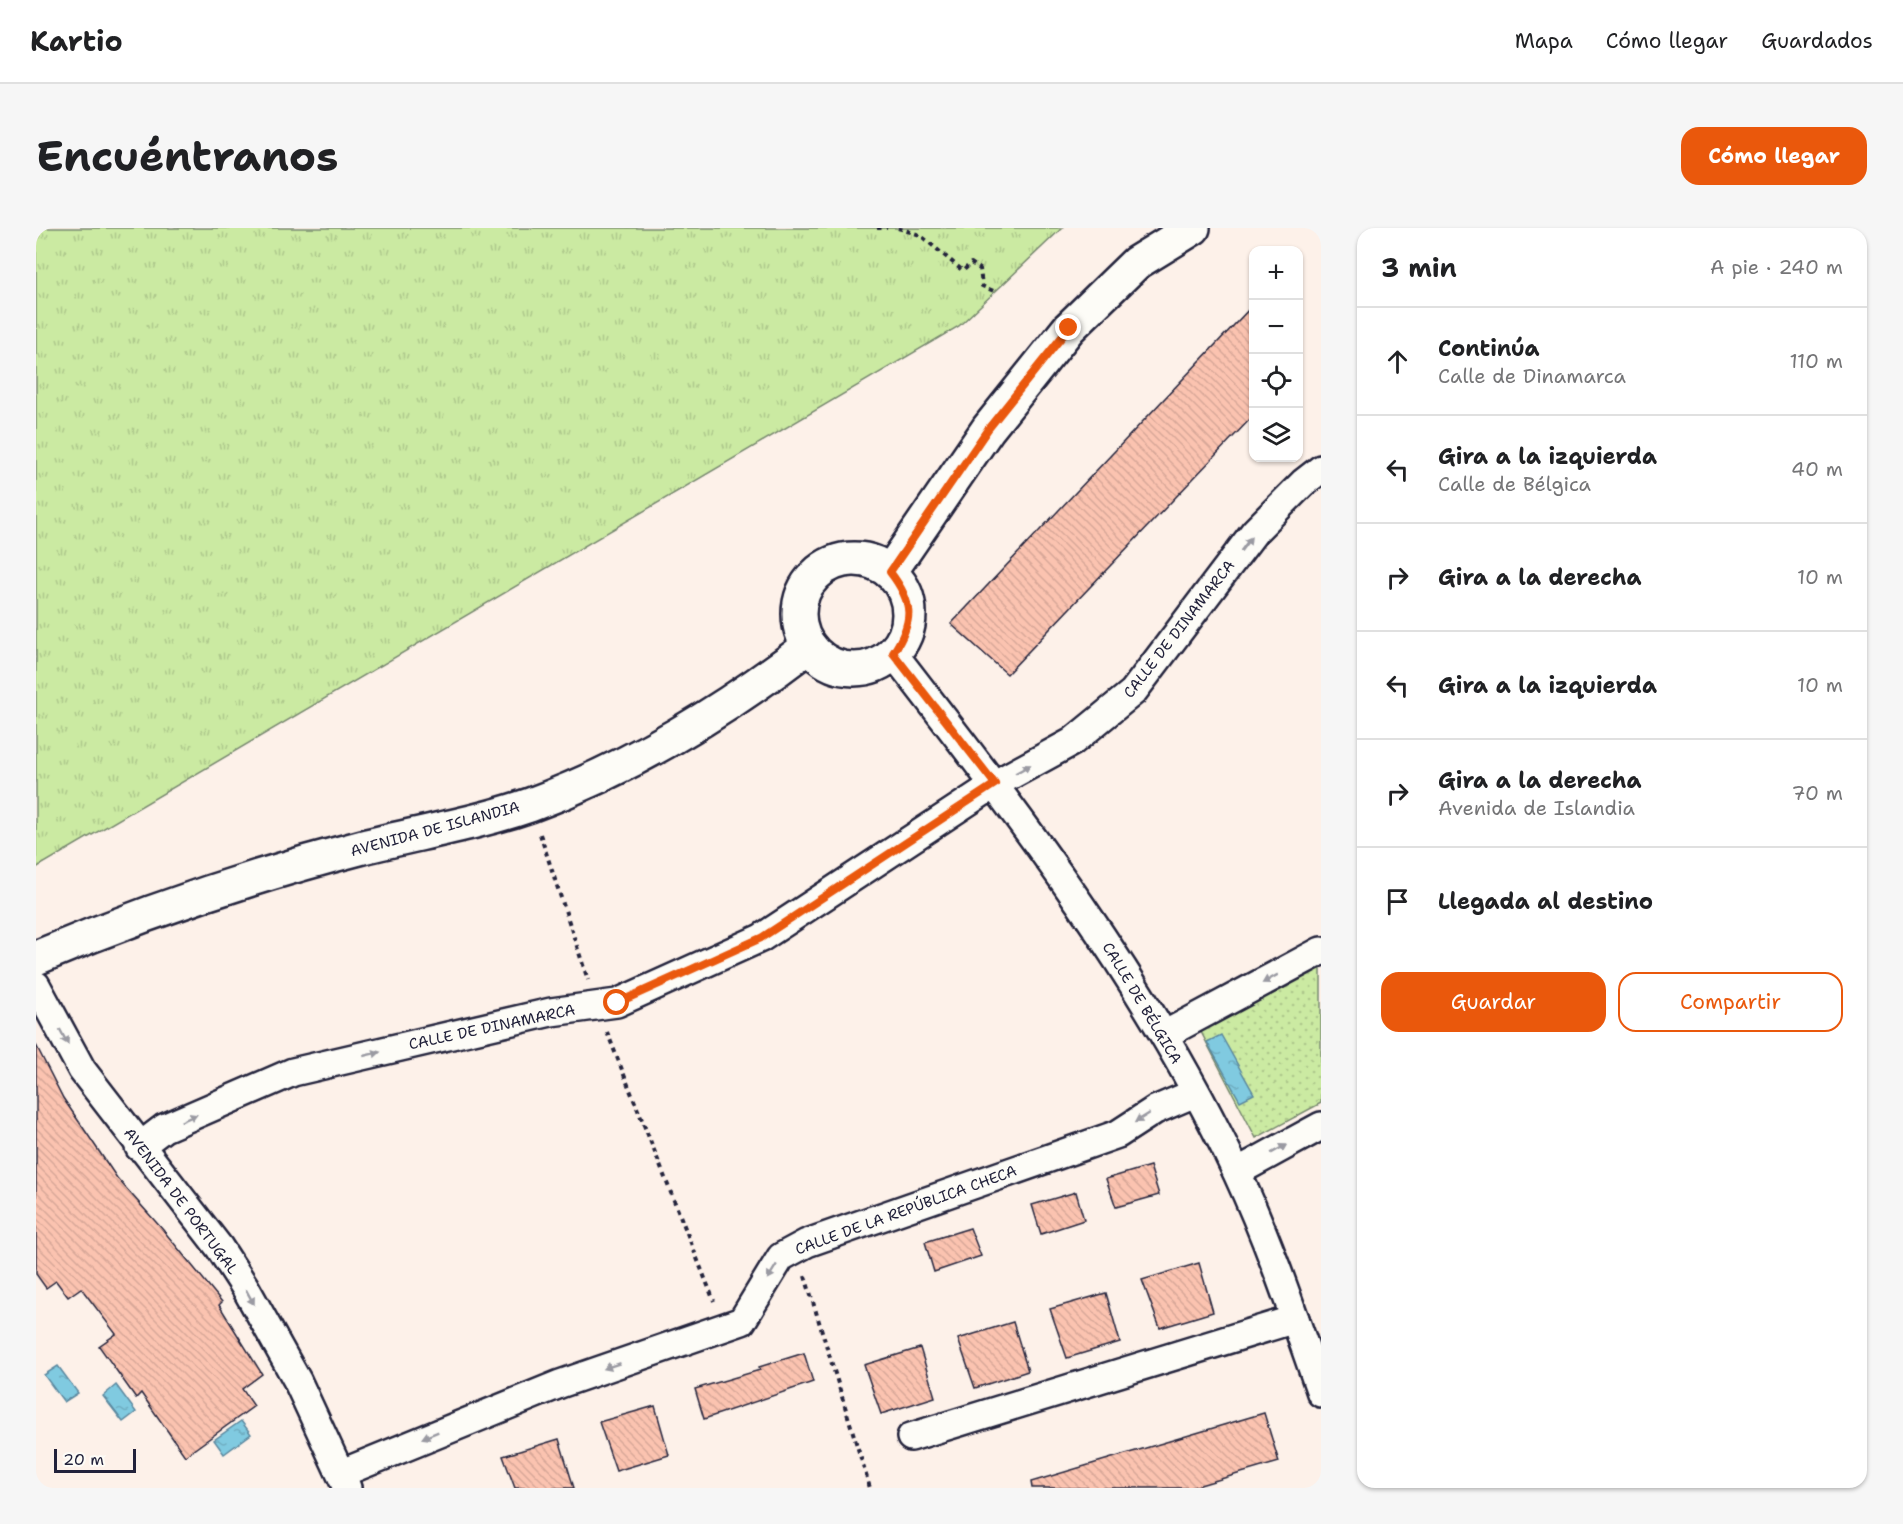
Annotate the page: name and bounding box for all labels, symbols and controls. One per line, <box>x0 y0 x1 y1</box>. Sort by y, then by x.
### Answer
text: Kartio <box>30 22 123 60</box>
text: Mapa <box>1515 27 1573 55</box>
text: Cómo llegar <box>1606 27 1728 55</box>
text: Guardados <box>1761 27 1873 55</box>
button: Cómo llegar <box>1681 127 1867 185</box>
text: Encuéntranos <box>36 128 338 184</box>
map controls <box>1249 246 1303 462</box>
button: + <box>1249 246 1303 300</box>
text: 3 min <box>1381 250 1457 285</box>
text: A pie · 240 m <box>1710 254 1843 280</box>
button: − <box>1249 300 1303 354</box>
route end <box>1055 314 1081 340</box>
text: Continúa <box>1438 334 1540 363</box>
icon: ahead <box>1381 345 1414 378</box>
text: 110 m <box>1789 348 1843 374</box>
button: locate <box>1249 354 1303 408</box>
text: Calle de Dinamarca <box>1438 363 1626 389</box>
button: layers <box>1249 408 1303 462</box>
text: Gira a la izquierda <box>1438 442 1657 471</box>
icon: left <box>1381 453 1414 486</box>
text: 40 m <box>1791 456 1843 482</box>
text: Calle de Bélgica <box>1438 471 1591 497</box>
one-way arrow <box>1239 536 1251 551</box>
street label: CALLE DE DINAMARCA <box>1119 556 1239 702</box>
icon: right <box>1381 561 1414 594</box>
text: Gira a la derecha <box>1438 563 1642 592</box>
text: 10 m <box>1797 564 1843 590</box>
icon: left <box>1381 669 1414 702</box>
text: Gira a la izquierda <box>1438 671 1657 700</box>
text: 10 m <box>1797 672 1843 698</box>
one-way arrow <box>1015 764 1032 774</box>
text: Gira a la derecha <box>1438 766 1642 795</box>
icon: right <box>1381 777 1414 810</box>
text: 70 m <box>1791 780 1843 806</box>
text: Avenida de Islandia <box>1438 795 1635 821</box>
street label: AVENIDA DE ISLANDIA <box>348 797 522 861</box>
icon: arrive <box>1381 885 1414 918</box>
text: Llegada al destino <box>1438 887 1653 916</box>
street label: CALLE DE BÉLGICA <box>1098 938 1187 1068</box>
button: Guardar <box>1381 972 1606 1032</box>
button: Compartir <box>1618 972 1843 1032</box>
one-way arrow <box>1261 974 1278 984</box>
route start <box>603 989 629 1015</box>
street label: CALLE DE DINAMARCA <box>407 1000 577 1054</box>
one-way arrow <box>59 1028 69 1045</box>
one-way arrow <box>363 1048 382 1058</box>
one-way arrow <box>180 1112 198 1122</box>
one-way arrow <box>1134 1113 1150 1124</box>
street label: AVENIDA DE PORTUGAL <box>119 1124 243 1278</box>
one-way arrow <box>1271 1144 1288 1154</box>
street label: CALLE DE LA REPÚBLICA CHECA <box>792 1160 1020 1259</box>
one-way arrow <box>767 1264 778 1280</box>
one-way arrow <box>245 1289 256 1305</box>
one-way arrow <box>603 1361 621 1371</box>
one-way arrow <box>421 1431 439 1440</box>
scale bar <box>54 1446 136 1474</box>
text: 20 m <box>63 1449 104 1470</box>

